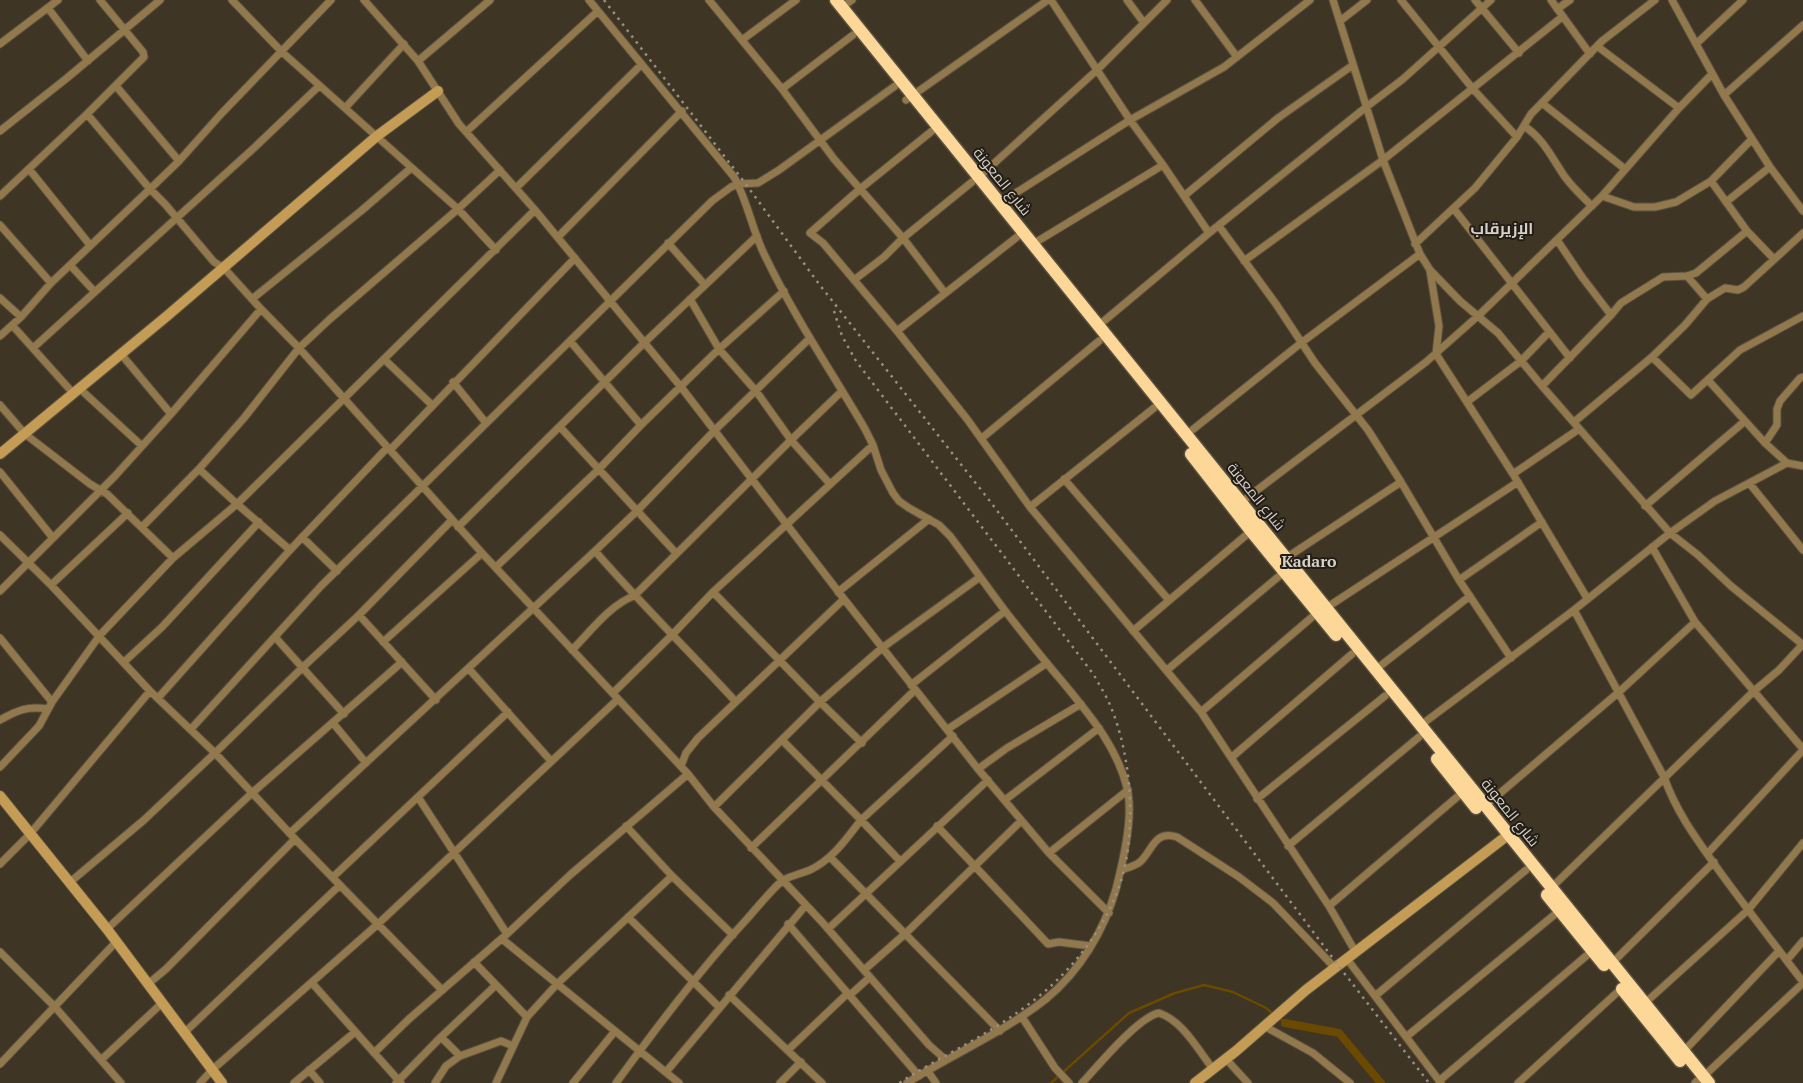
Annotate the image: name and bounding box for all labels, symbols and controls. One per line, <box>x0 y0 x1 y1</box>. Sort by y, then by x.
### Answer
street label: شارع المعونة <box>968 143 1037 220</box>
district label: الإزيرقاب <box>1471 217 1533 240</box>
street label: شارع المعونة <box>1222 458 1291 535</box>
district label: Kadaro <box>1281 550 1337 572</box>
street label: شارع المعونة <box>1476 774 1545 851</box>

